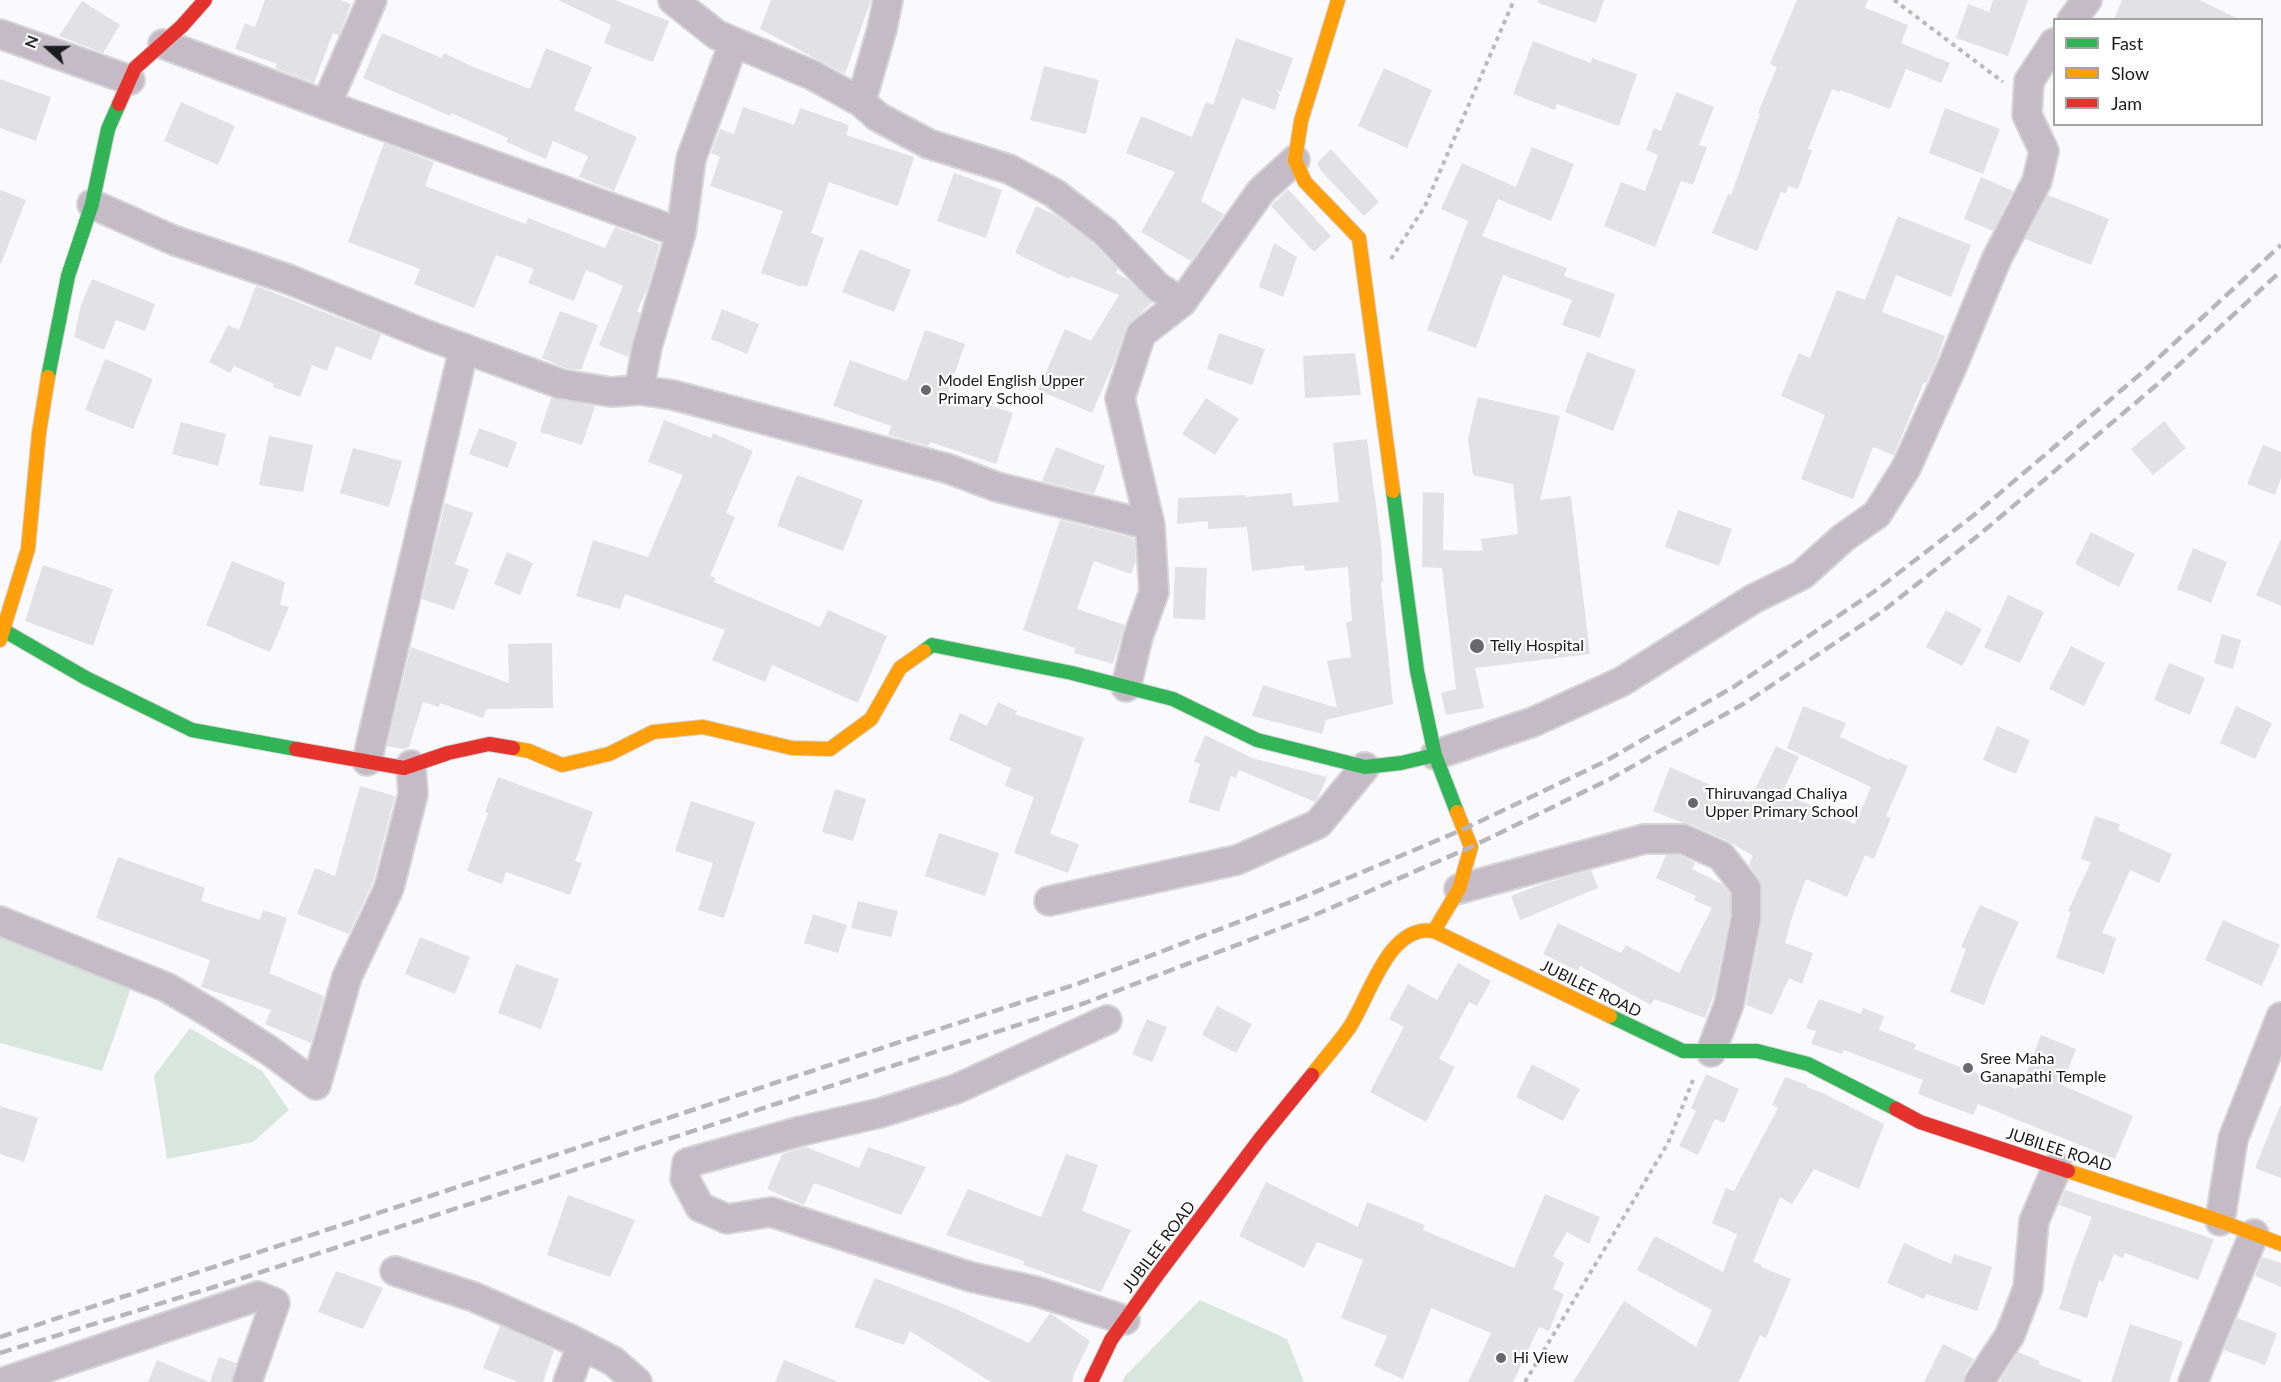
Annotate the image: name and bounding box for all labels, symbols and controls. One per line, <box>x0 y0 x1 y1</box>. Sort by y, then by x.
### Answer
north arrow <box>18 18 78 78</box>
legend <box>2053 18 2263 126</box>
text: N <box>20 32 42 51</box>
text: Fast <box>2111 32 2143 54</box>
text: Slow <box>2111 62 2149 84</box>
text: Jam <box>2111 92 2142 114</box>
place label: Model English Upper Primary School <box>938 371 1085 409</box>
marker: Model English Upper Primary School <box>919 383 933 397</box>
place label: Telly Hospital <box>1490 636 1584 656</box>
marker: Telly Hospital <box>1468 637 1486 655</box>
place label: Thiruvangad Chaliya Upper Primary School <box>1705 784 1858 822</box>
marker: Thiruvangad Chaliya Upper Primary School <box>1686 796 1700 810</box>
street label: JUBILEE ROAD <box>1538 956 1644 1022</box>
place label: Sree Maha Ganapathi Temple <box>1980 1049 2106 1087</box>
marker: Sree Maha Ganapathi Temple <box>1961 1061 1975 1075</box>
street label: JUBILEE ROAD <box>2004 1124 2114 1176</box>
street label: JUBILEE ROAD <box>1118 1197 1200 1297</box>
place label: Hi View <box>1513 1348 1569 1368</box>
marker: Hi View <box>1494 1351 1508 1365</box>

